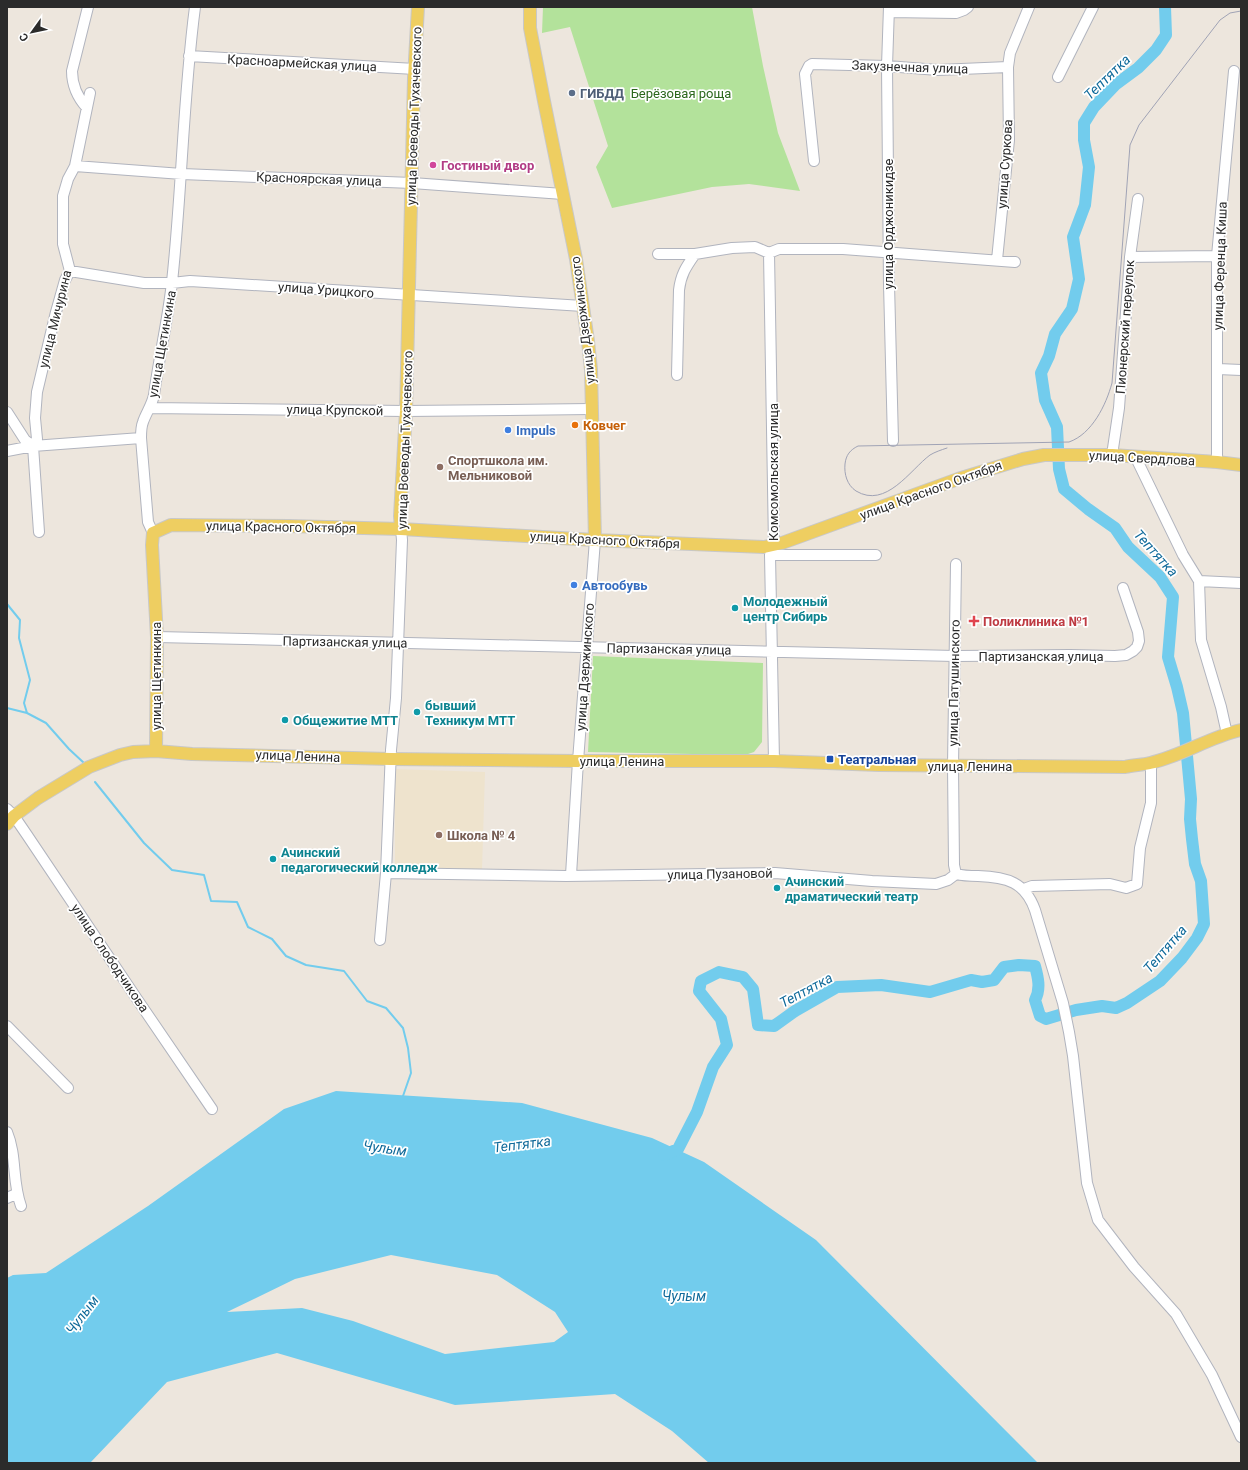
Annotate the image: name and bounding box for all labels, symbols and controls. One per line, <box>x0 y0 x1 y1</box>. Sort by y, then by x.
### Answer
north arrow <box>12 12 52 52</box>
street label: улица Воеводы Тухачевского <box>403 26 425 206</box>
text: С <box>17 31 31 44</box>
water label: Тептятка <box>1081 51 1133 103</box>
street label: Красноармейская улица <box>227 52 377 74</box>
street label: Закузнечная улица <box>851 57 969 77</box>
place label: ГИБДД <box>580 86 624 101</box>
park label: Берёзовая роща <box>631 86 731 101</box>
marker: ГИБДД <box>567 88 577 98</box>
street label: улица Суркова <box>994 119 1016 209</box>
place label: Гостиный двор <box>441 158 534 173</box>
street label: улица Орджоникидзе <box>881 158 896 290</box>
marker: Гостиный двор <box>428 160 438 170</box>
street label: Красноярская улица <box>256 169 382 189</box>
street label: улица Ференца Киша <box>1210 201 1230 331</box>
street label: улица Дзержинского <box>568 255 598 385</box>
street label: Пионерский переулок <box>1113 259 1137 395</box>
street label: улица Мичурина <box>36 268 74 370</box>
street label: улица Урицкого <box>278 279 374 301</box>
street label: улица Щетинкина <box>145 289 179 399</box>
street label: улица Воеводы Тухачевского <box>394 350 416 530</box>
street label: улица Крупской <box>287 402 383 418</box>
street label: Комсомольская улица <box>766 403 781 541</box>
place label: Ковчег <box>583 418 626 433</box>
marker: Ковчег <box>570 420 580 430</box>
place label: Impuls <box>516 423 556 438</box>
marker: Impuls <box>503 425 513 435</box>
street label: улица Свердлова <box>1089 448 1195 468</box>
place label: Спортшкола им. Мельниковой <box>448 453 548 483</box>
street label: улица Красного Октября <box>858 457 1004 523</box>
marker: Спортшкола им. Мельниковой <box>435 462 445 472</box>
street label: улица Красного Октября <box>206 518 356 536</box>
water label: Тептятка <box>1131 526 1181 580</box>
street label: улица Красного Октября <box>530 529 680 551</box>
place label: Автообувь <box>582 578 648 593</box>
marker: Автообувь <box>569 580 579 590</box>
place label: Молодежный центр Сибирь <box>743 594 828 624</box>
street label: улица Дзержинского <box>573 603 597 731</box>
marker: Молодежный центр Сибирь <box>730 603 740 613</box>
place label: Поликлиника №1 <box>983 614 1089 629</box>
marker: Поликлиника №1 <box>968 615 980 627</box>
street label: улица Патушинского <box>945 619 963 747</box>
street label: улица Щетинкина <box>149 622 164 730</box>
street label: Партизанская улица <box>282 633 408 651</box>
street label: Партизанская улица <box>606 640 732 658</box>
street label: Партизанская улица <box>978 649 1104 664</box>
place label: бывший Техникум МТТ <box>425 698 515 728</box>
marker: бывший Техникум МТТ <box>412 707 422 717</box>
place label: Общежитие МТТ <box>293 713 398 728</box>
marker: Общежитие МТТ <box>280 715 290 725</box>
street label: улица Ленина <box>255 747 341 765</box>
place label: Театральная <box>838 752 916 767</box>
street label: улица Ленина <box>580 754 664 769</box>
marker: Театральная <box>825 754 835 764</box>
street label: улица Ленина <box>928 759 1012 774</box>
place label: Школа № 4 <box>447 828 516 843</box>
marker: Школа № 4 <box>434 830 444 840</box>
place label: Ачинский педагогический колледж <box>281 845 438 875</box>
marker: Ачинский педагогический колледж <box>268 854 278 864</box>
street label: улица Пузановой <box>667 866 773 882</box>
place label: Ачинский драматический театр <box>785 874 918 904</box>
marker: Ачинский драматический театр <box>772 883 782 893</box>
street label: улица Слободчикова <box>68 901 152 1015</box>
water label: Тептятка <box>1140 922 1190 976</box>
water label: Тептятка <box>777 969 835 1011</box>
water label: Тептятка <box>492 1133 552 1155</box>
water label: Чулым <box>362 1137 408 1159</box>
water label: Чулым <box>662 1288 706 1304</box>
water label: Чулым <box>62 1293 102 1337</box>

